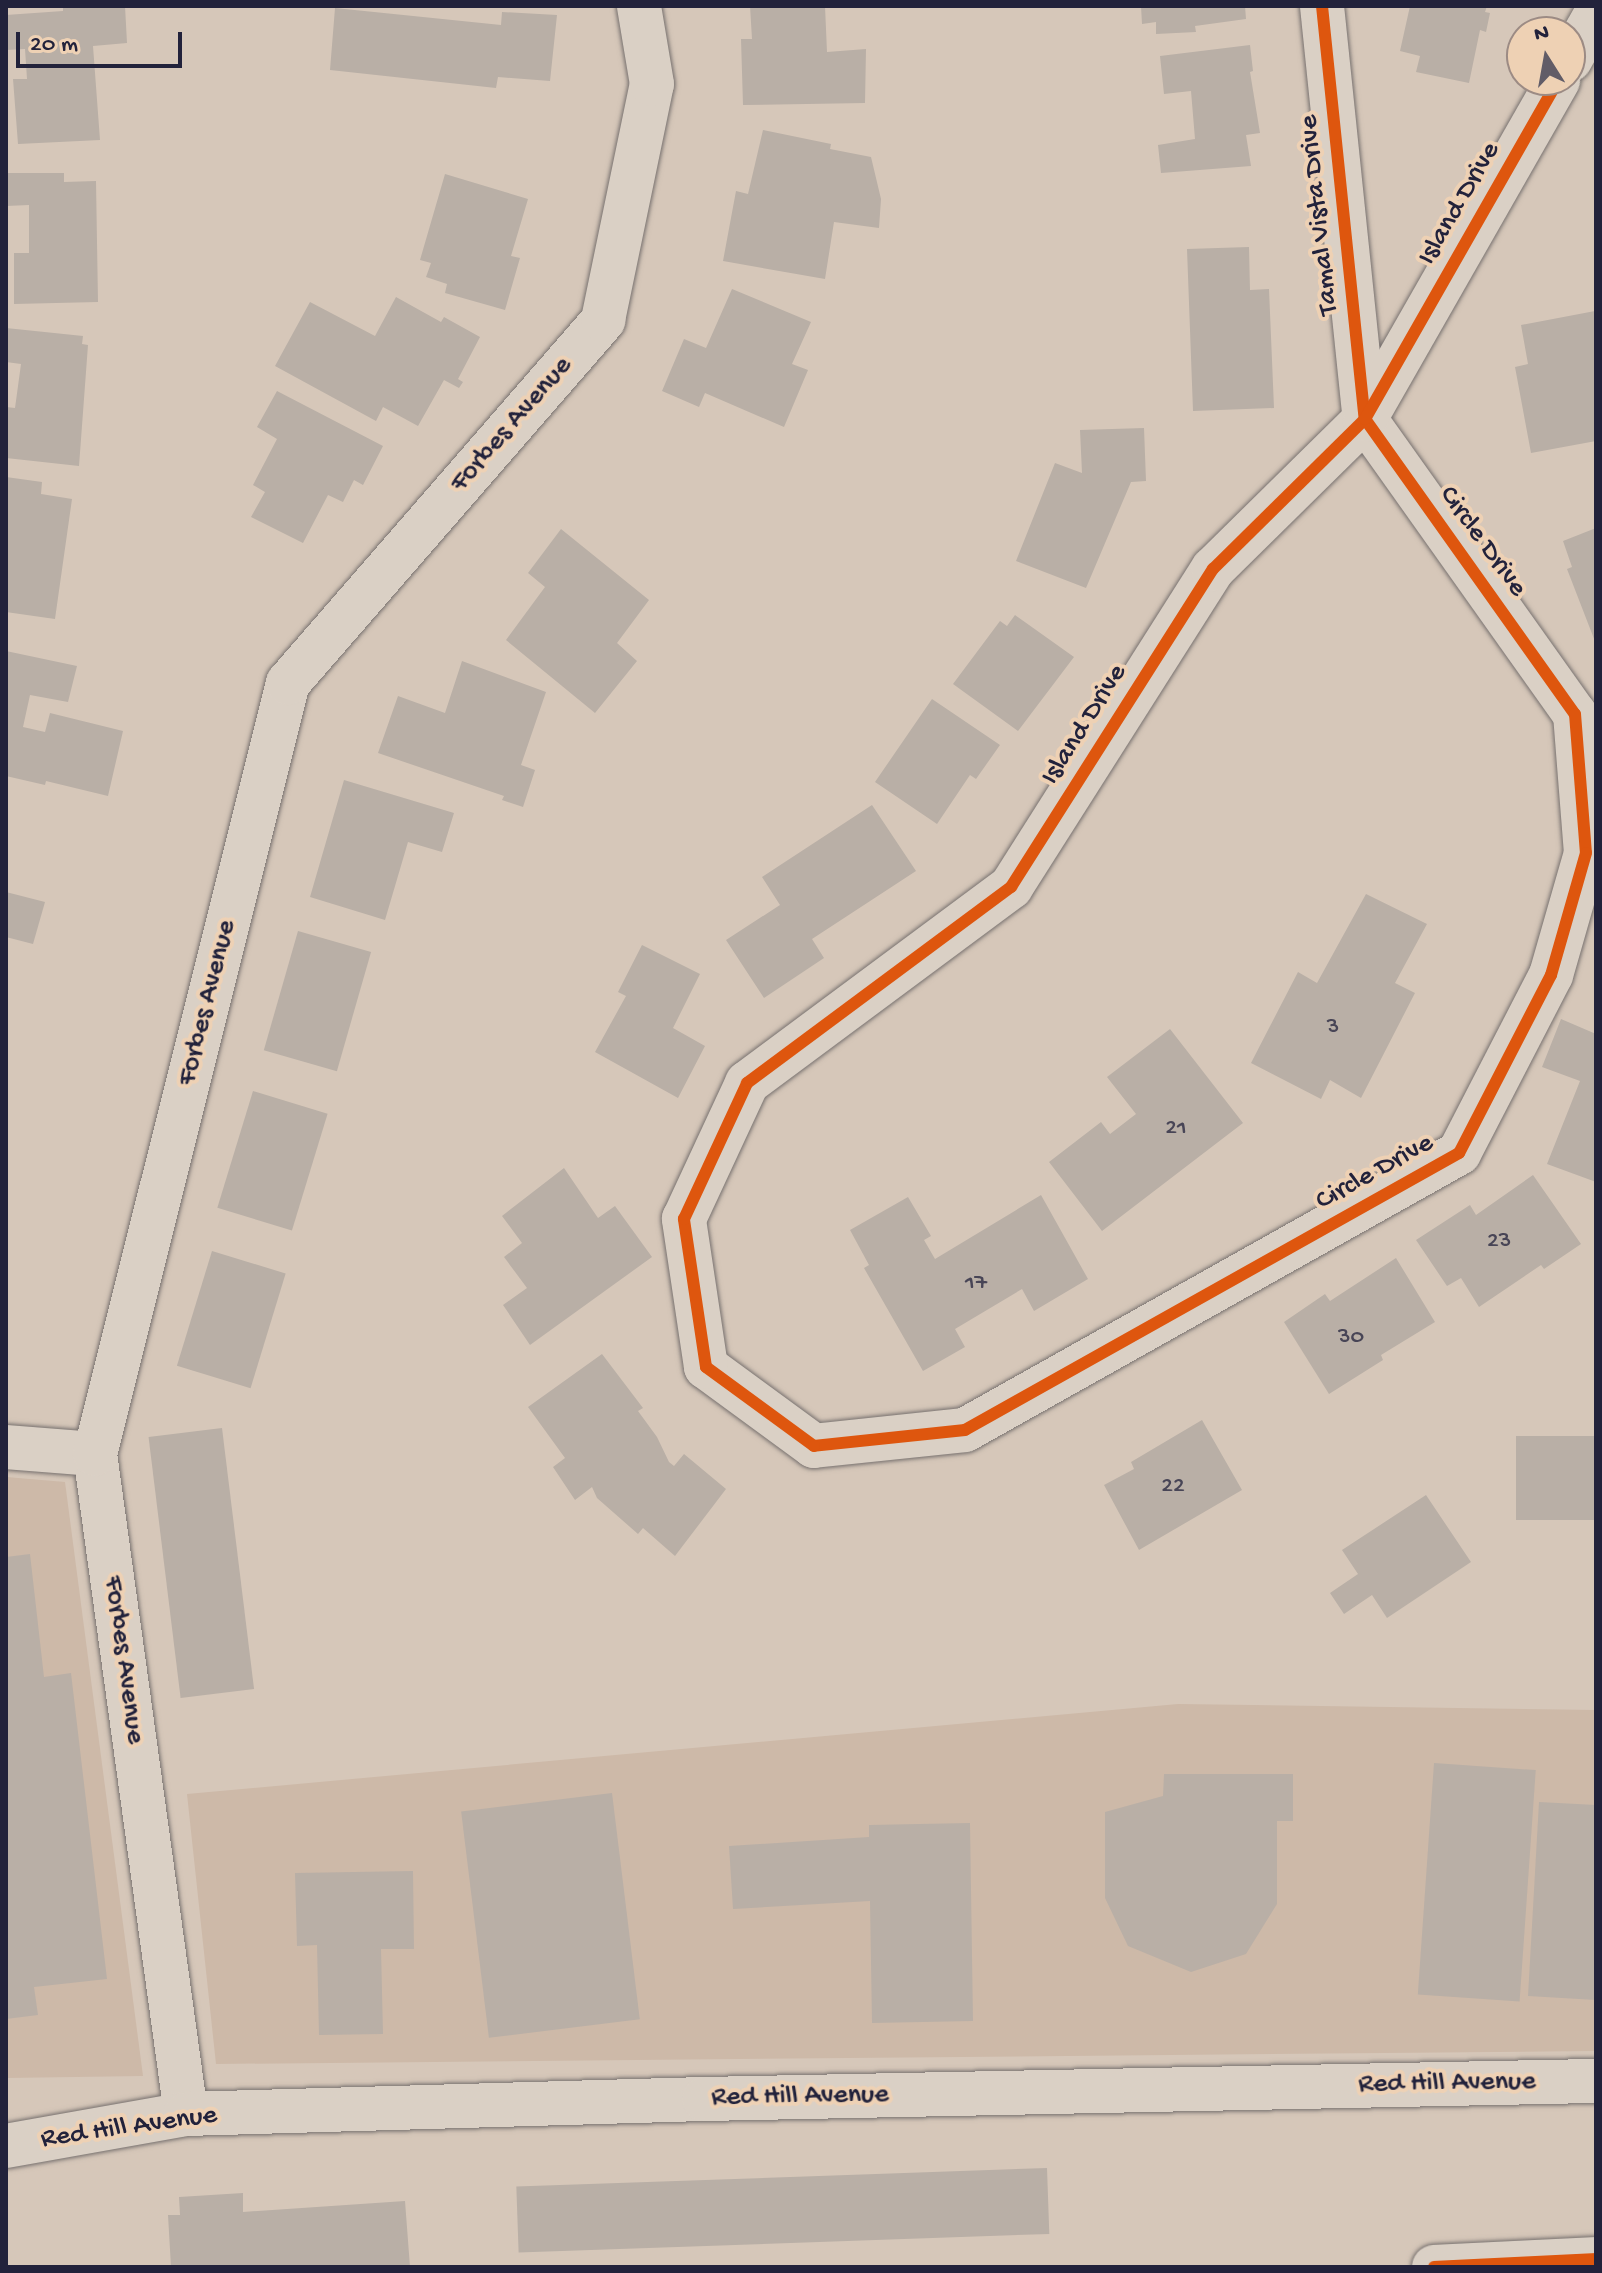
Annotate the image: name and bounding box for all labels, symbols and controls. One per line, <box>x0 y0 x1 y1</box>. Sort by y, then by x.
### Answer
scale bar <box>20 16 186 66</box>
north arrow <box>1506 16 1586 96</box>
text: N <box>1532 20 1551 49</box>
text: 20 m <box>30 31 78 60</box>
street label: Tamal Vista Drive <box>1293 113 1347 317</box>
street label: Island Drive <box>1411 137 1509 271</box>
street label: Forbes Avenue <box>444 350 580 500</box>
street label: Circle Drive <box>1431 480 1533 604</box>
street label: Island Drive <box>1035 658 1135 792</box>
street label: Forbes Avenue <box>171 917 245 1089</box>
house number: 3 <box>1327 1014 1339 1042</box>
house number: 21 <box>1165 1115 1187 1143</box>
street label: Circle Drive <box>1310 1127 1440 1219</box>
house number: 23 <box>1487 1228 1511 1256</box>
house number: 17 <box>965 1270 987 1298</box>
house number: 30 <box>1338 1324 1364 1352</box>
house number: 22 <box>1161 1473 1185 1501</box>
street label: Forbes Avenue <box>95 1574 151 1746</box>
street label: Red Hill Avenue <box>1358 2066 1536 2102</box>
street label: Red Hill Avenue <box>711 2079 889 2115</box>
street label: Red Hill Avenue <box>39 2099 219 2157</box>

